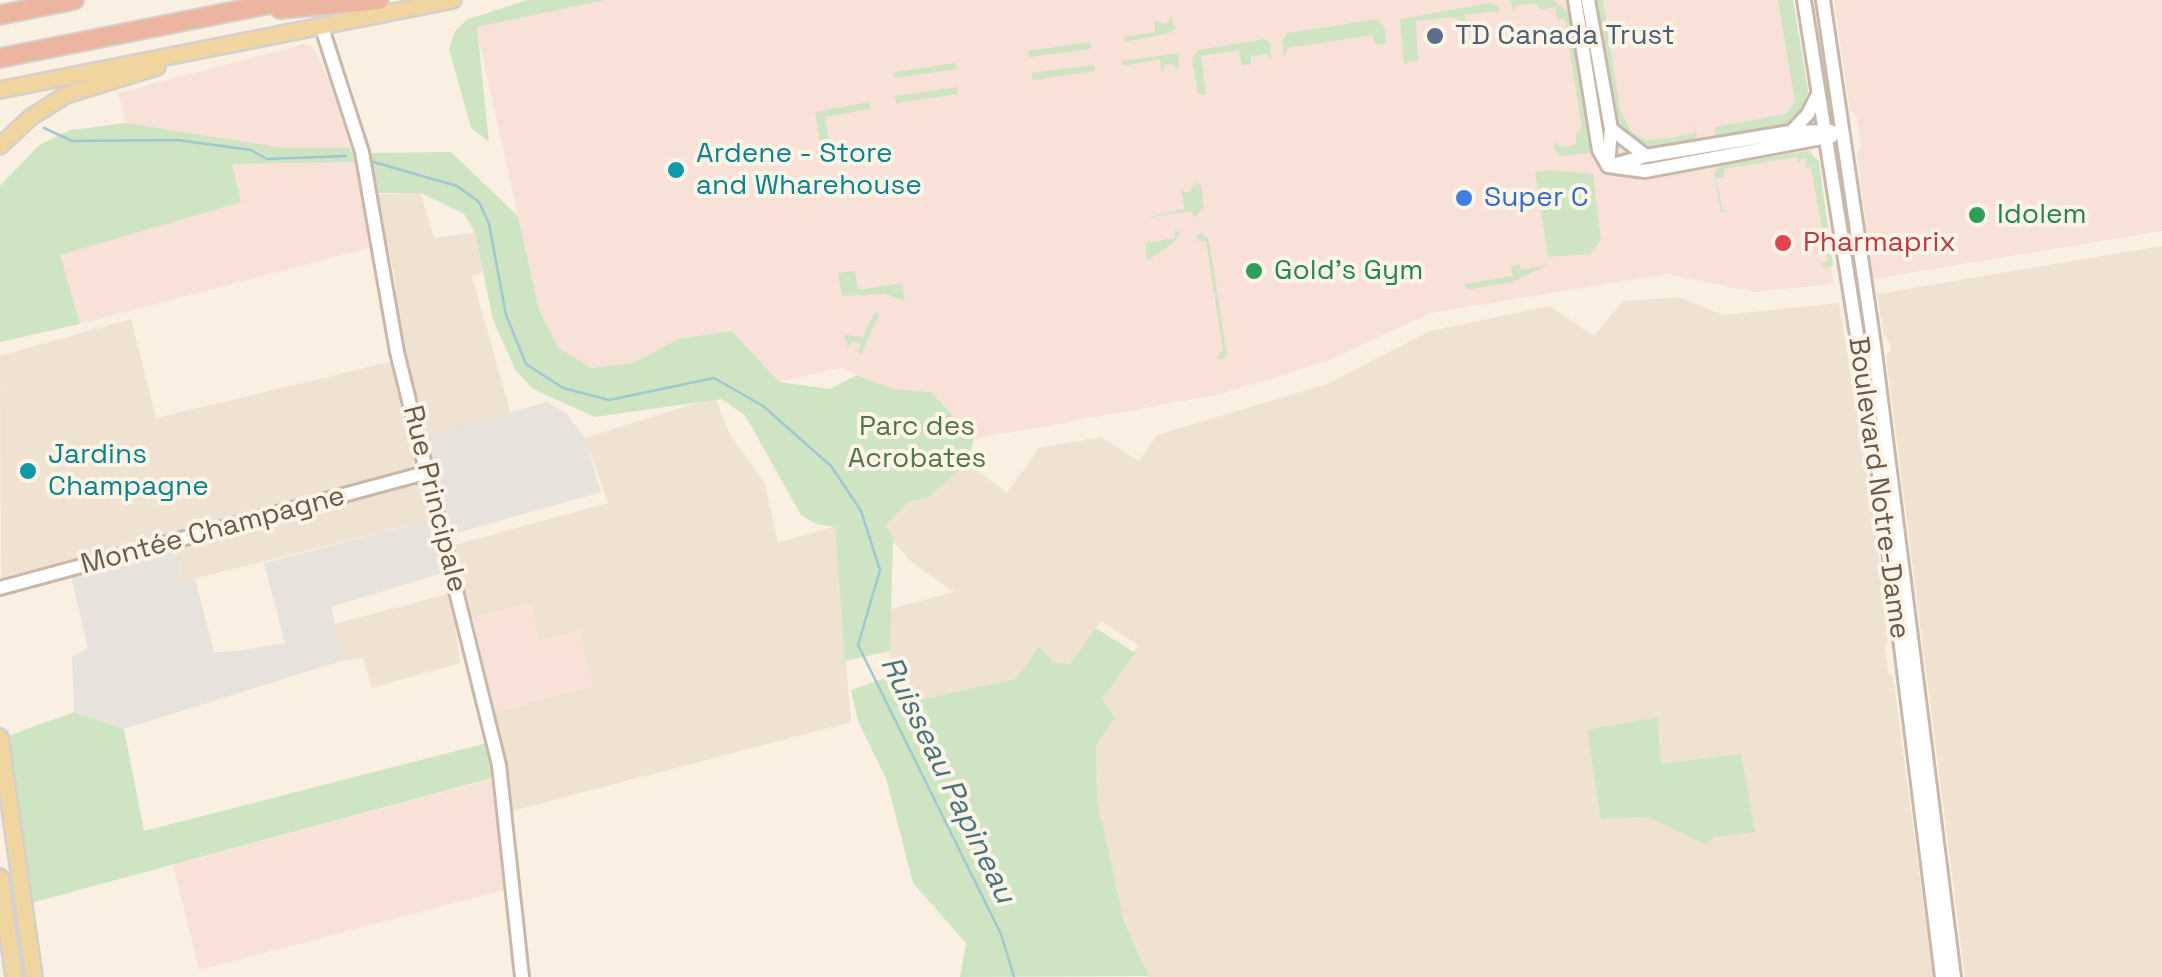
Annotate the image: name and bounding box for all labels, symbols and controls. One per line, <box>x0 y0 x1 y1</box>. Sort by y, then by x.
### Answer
place label: TD Canada Trust <box>1455 19 1675 53</box>
marker: TD Canada Trust <box>1424 25 1446 47</box>
place label: Ardene - Store and Wharehouse <box>696 137 922 203</box>
marker: Ardene - Store and Wharehouse <box>665 159 687 181</box>
place label: Super C <box>1484 181 1589 215</box>
marker: Super C <box>1453 187 1475 209</box>
place label: Idolem <box>1997 198 2087 232</box>
marker: Idolem <box>1966 204 1988 226</box>
place label: Pharmaprix <box>1803 226 1956 260</box>
marker: Pharmaprix <box>1772 232 1794 254</box>
place label: Gold's Gym <box>1274 254 1423 288</box>
marker: Gold's Gym <box>1243 260 1265 282</box>
street label: Boulevard Notre-Dame <box>1840 335 1916 641</box>
street label: Rue Principale <box>395 402 473 596</box>
park label: Parc des Acrobates <box>848 410 986 476</box>
place label: Jardins Champagne <box>48 438 209 504</box>
marker: Jardins Champagne <box>17 460 39 482</box>
street label: Montée Champagne <box>77 480 349 582</box>
water label: Ruisseau Papineau <box>872 651 1022 909</box>

